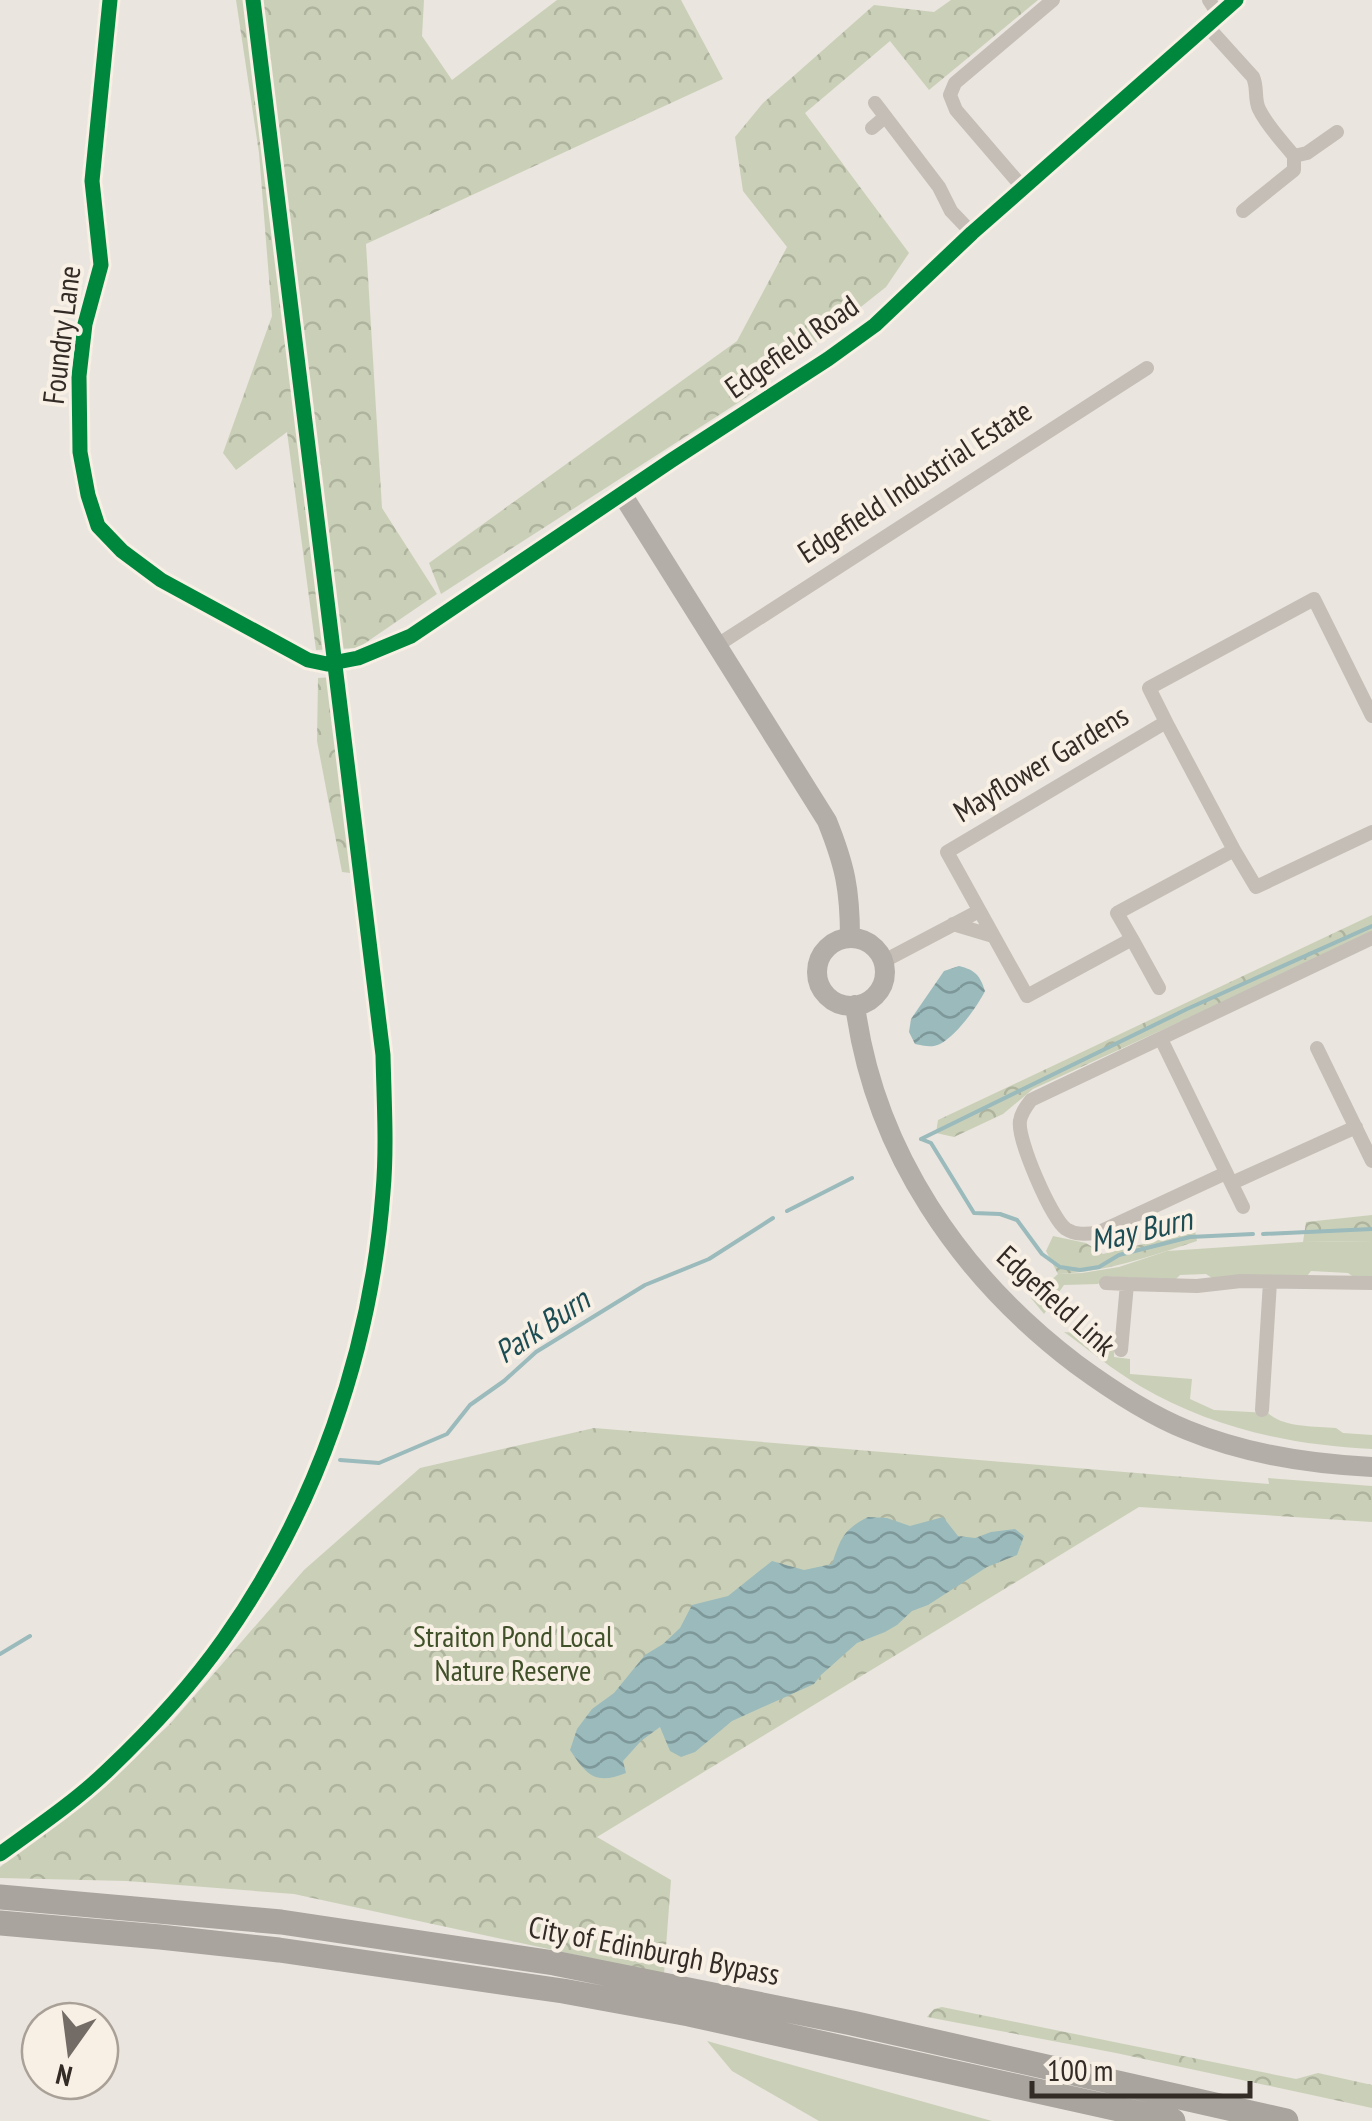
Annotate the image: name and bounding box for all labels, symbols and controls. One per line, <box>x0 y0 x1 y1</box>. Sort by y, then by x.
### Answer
street label: Foundry Lane <box>33 263 88 406</box>
street label: Edgefield Road <box>717 286 865 406</box>
street label: Edgefield Industrial Estate <box>790 390 1039 571</box>
street label: Mayflower Gardens <box>946 695 1135 830</box>
water label: May Burn <box>1086 1197 1198 1261</box>
street label: Edgefield Link <box>989 1236 1125 1364</box>
water label: Park Burn <box>486 1277 598 1372</box>
park label: Straiton Pond Local Nature Reserve <box>413 1616 613 1689</box>
street label: City of Edinburgh Bypass <box>525 1906 783 1993</box>
north arrow <box>20 2001 120 2101</box>
scale bar <box>1032 2036 1250 2098</box>
text: 100 m <box>1047 2050 1113 2089</box>
text: N <box>52 2056 76 2096</box>

